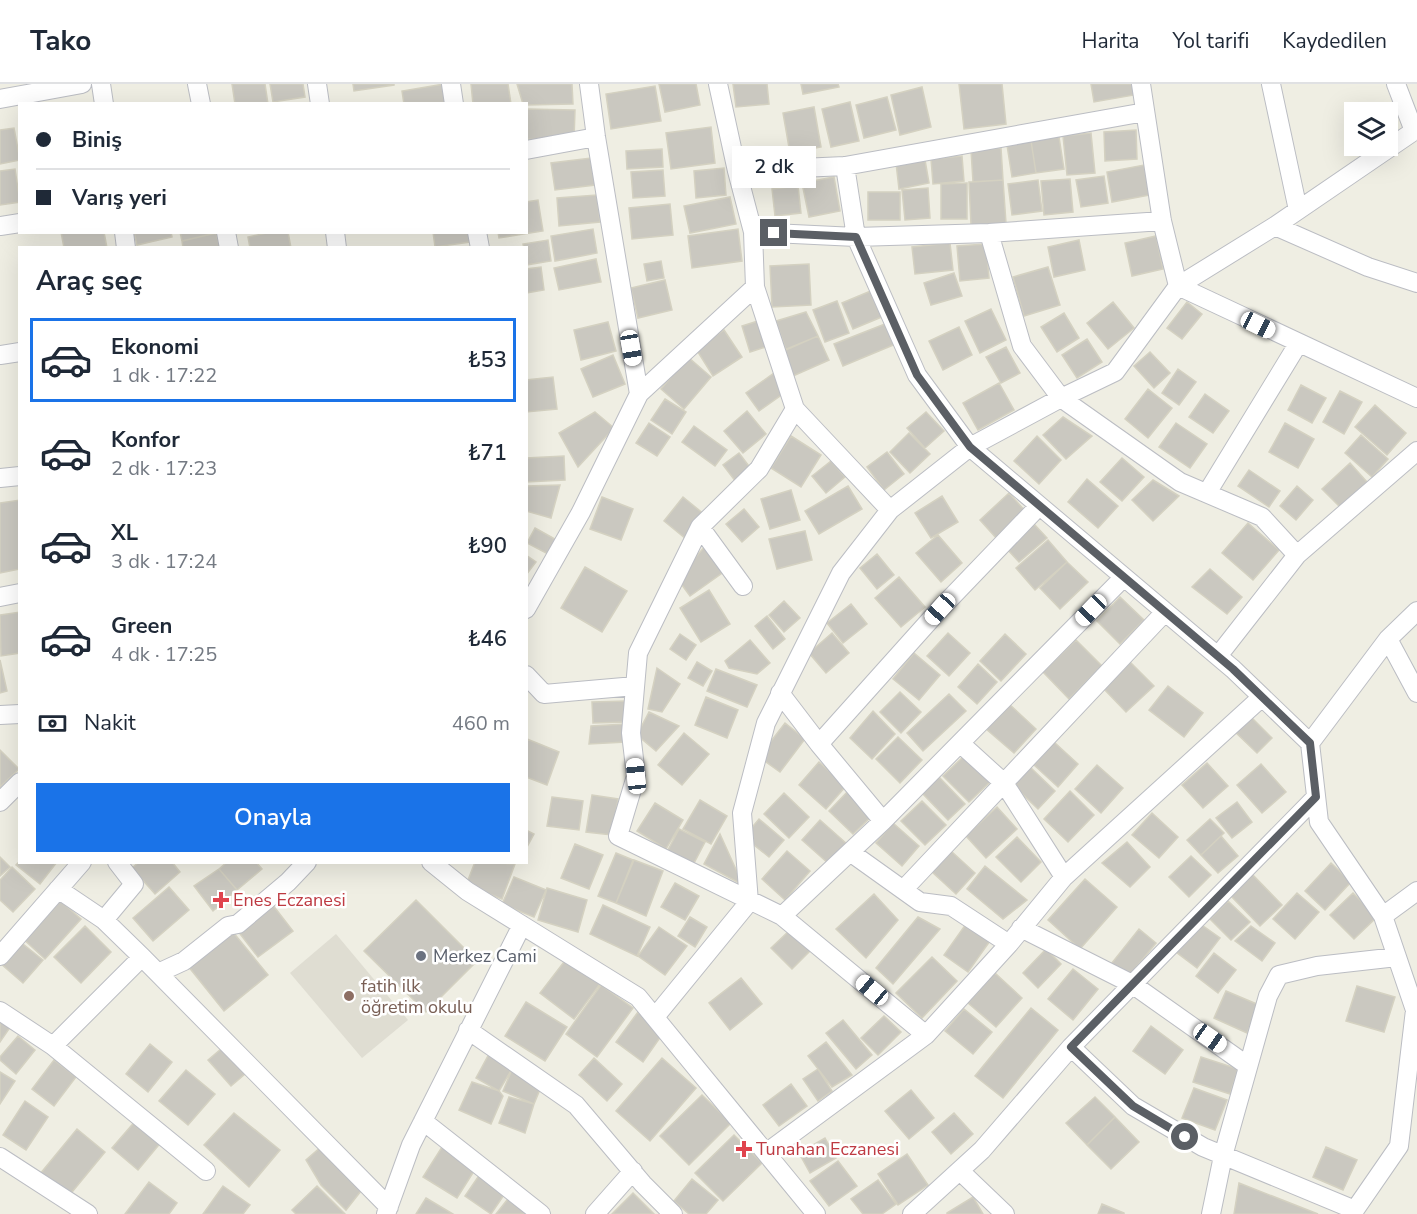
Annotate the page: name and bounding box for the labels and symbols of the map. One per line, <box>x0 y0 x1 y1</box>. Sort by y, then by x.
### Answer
callout: 2 dk <box>732 146 816 188</box>
route end <box>760 219 787 246</box>
car <box>1238 309 1278 341</box>
car <box>619 329 643 367</box>
car <box>921 590 959 628</box>
car <box>1072 591 1110 629</box>
car <box>625 757 647 795</box>
place label: Enes Eczanesi <box>233 888 346 912</box>
marker: Enes Eczanesi <box>214 893 228 907</box>
place label: Merkez Cami <box>433 944 537 968</box>
marker: Merkez Cami <box>414 949 428 963</box>
car <box>852 972 892 1008</box>
place label: fatih ilk öğretim okulu <box>361 974 473 1019</box>
marker: fatih ilk öğretim okulu <box>342 989 356 1003</box>
car <box>1190 1020 1230 1056</box>
route start <box>1171 1123 1198 1150</box>
place label: Tunahan Eczanesi <box>756 1137 899 1161</box>
marker: Tunahan Eczanesi <box>737 1142 751 1156</box>

